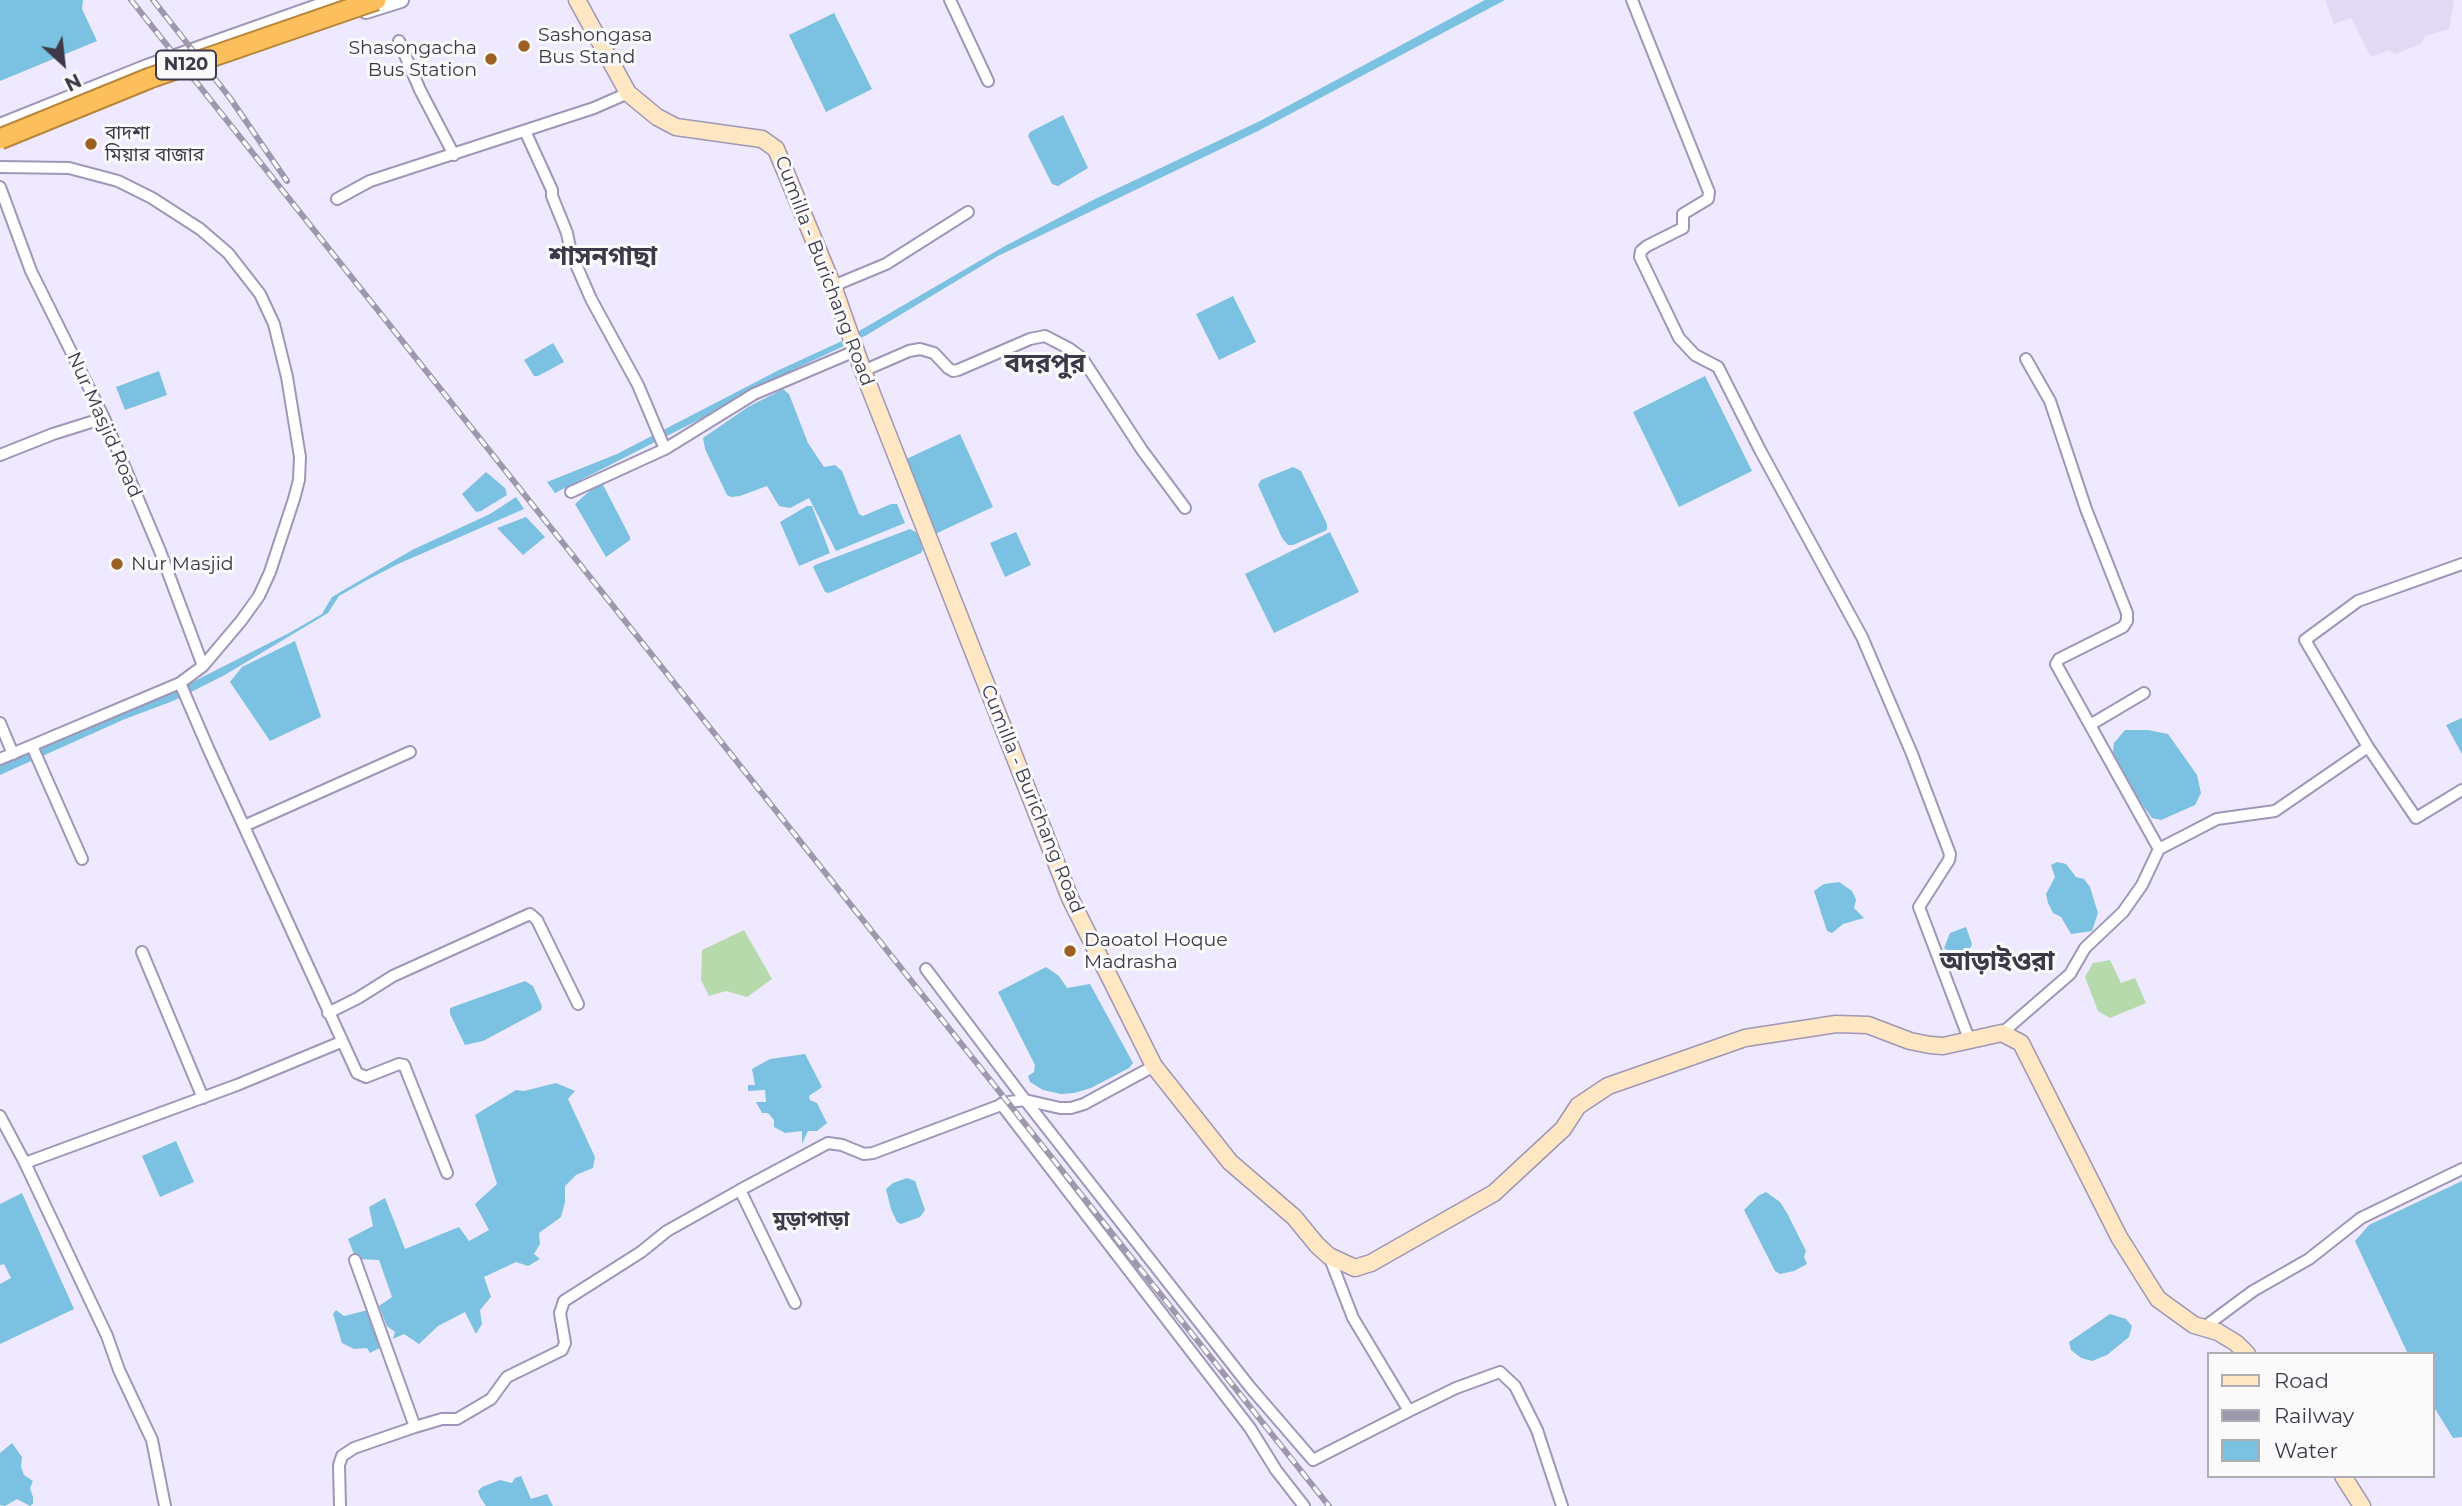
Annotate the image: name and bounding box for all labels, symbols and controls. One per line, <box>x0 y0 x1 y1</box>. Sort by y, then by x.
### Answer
place label: Sashongasa Bus Stand <box>538 24 652 68</box>
north arrow <box>28 28 98 98</box>
place label: Shasongacha Bus Station <box>348 37 477 81</box>
marker: Sashongasa Bus Stand <box>516 38 532 54</box>
road number: N120 <box>156 51 216 80</box>
marker: Shasongacha Bus Station <box>483 51 499 67</box>
text: N <box>61 68 85 96</box>
place label: বাদশা মিয়ার বাজার <box>105 122 204 166</box>
marker: বাদশা মিয়ার বাজার <box>83 136 99 152</box>
street label: Cumilla - Burichang Road <box>770 153 878 389</box>
district label: শাসনগাছা <box>549 241 657 273</box>
district label: বদরপুর <box>1005 348 1085 380</box>
street label: Nur Masjid Road <box>62 349 146 501</box>
place label: Nur Masjid <box>131 553 234 575</box>
marker: Nur Masjid <box>109 556 125 572</box>
street label: Cumilla - Burichang Road <box>976 681 1088 917</box>
place label: Daoatol Hoque Madrasha <box>1084 929 1228 973</box>
marker: Daoatol Hoque Madrasha <box>1062 943 1078 959</box>
district label: আড়াইওরা <box>1940 946 2054 978</box>
district label: মুড়াপাড়া <box>773 1207 849 1233</box>
legend <box>2206 1352 2434 1478</box>
text: Road <box>2274 1368 2329 1393</box>
text: Railway <box>2274 1403 2354 1428</box>
text: Water <box>2274 1438 2338 1463</box>

